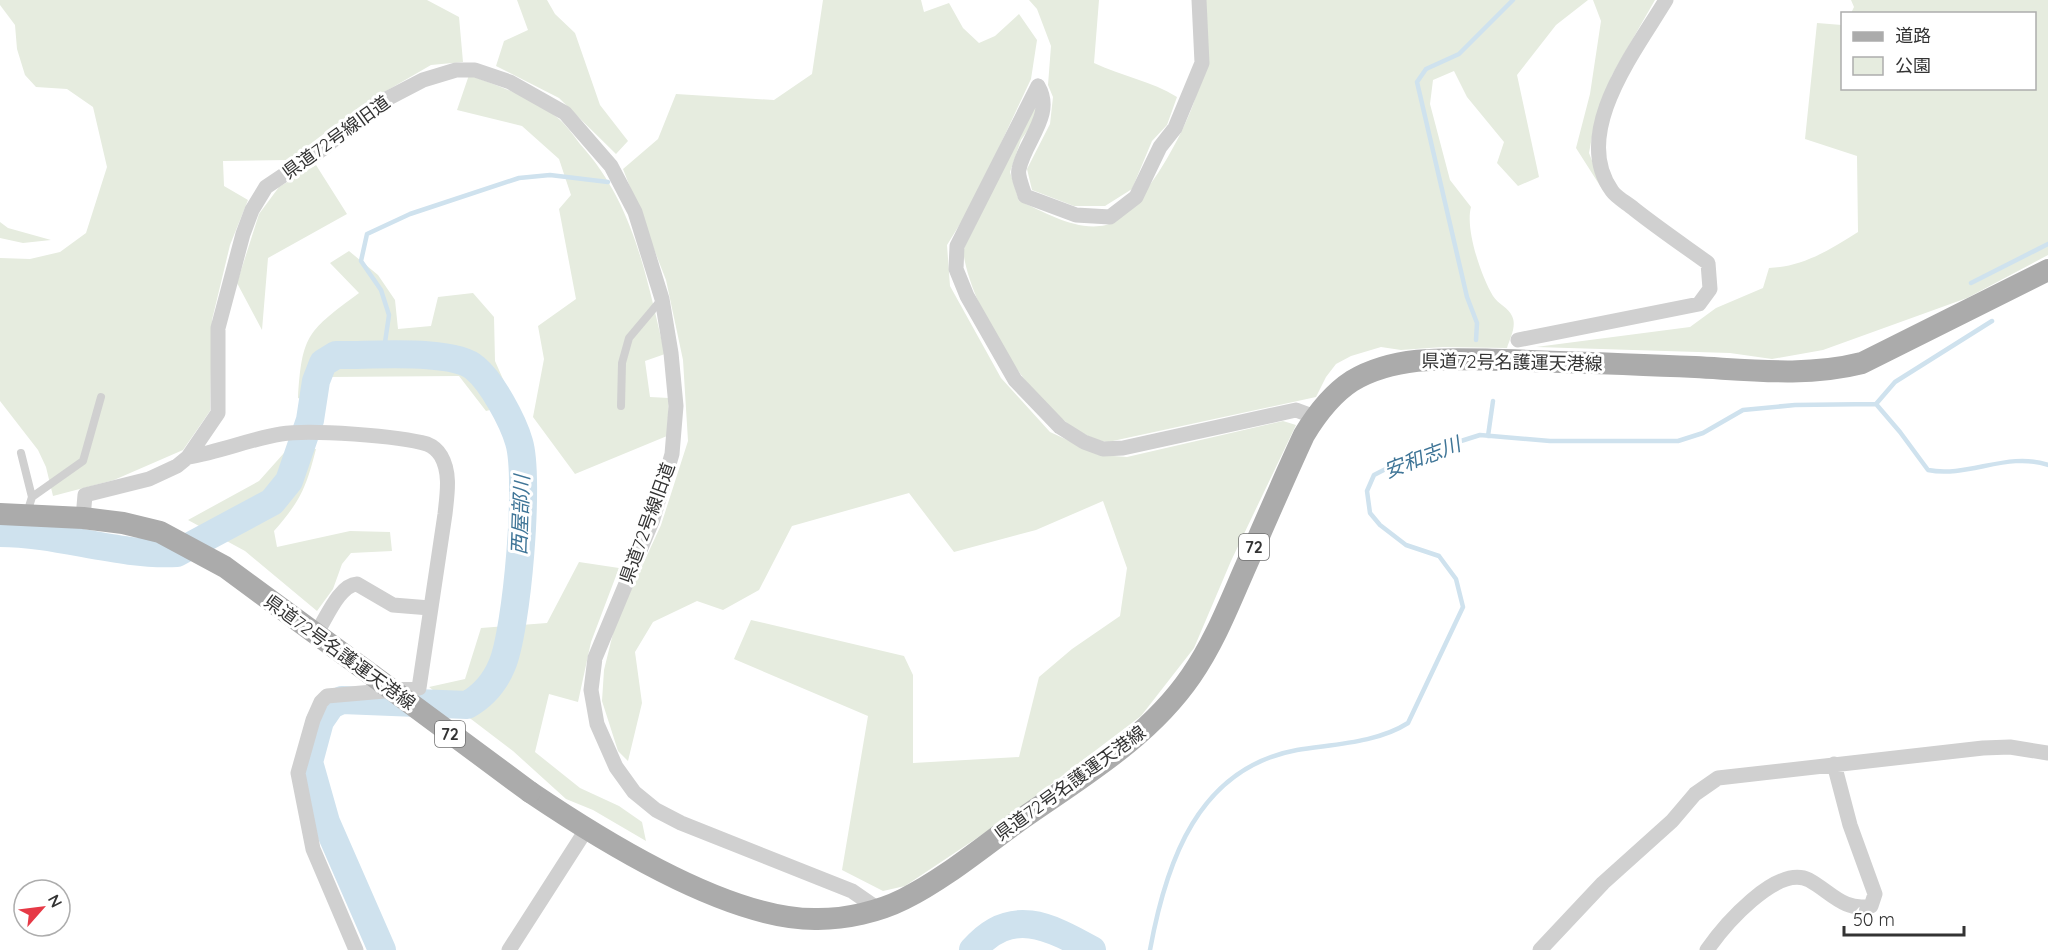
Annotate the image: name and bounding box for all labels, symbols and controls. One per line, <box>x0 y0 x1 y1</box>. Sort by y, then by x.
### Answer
legend <box>1841 12 2036 90</box>
text: 道路 <box>1895 24 1931 47</box>
text: 公園 <box>1895 54 1931 77</box>
street label: 県道72号線旧道 <box>278 90 394 184</box>
street label: 県道72号名護運天港線 <box>1421 349 1603 375</box>
water label: 安和志川 <box>1380 430 1466 483</box>
street label: 県道72号線旧道 <box>614 459 680 587</box>
water label: 西屋部川 <box>506 473 534 555</box>
road number: 72 <box>1239 534 1269 560</box>
street label: 県道72号名護運天港線 <box>260 589 420 715</box>
street label: 県道72号名護運天港線 <box>990 720 1150 846</box>
road number: 72 <box>435 721 465 747</box>
north arrow <box>12 878 72 938</box>
text: N <box>44 891 67 911</box>
scale bar <box>1844 899 1964 937</box>
text: 50 m <box>1853 908 1895 931</box>

